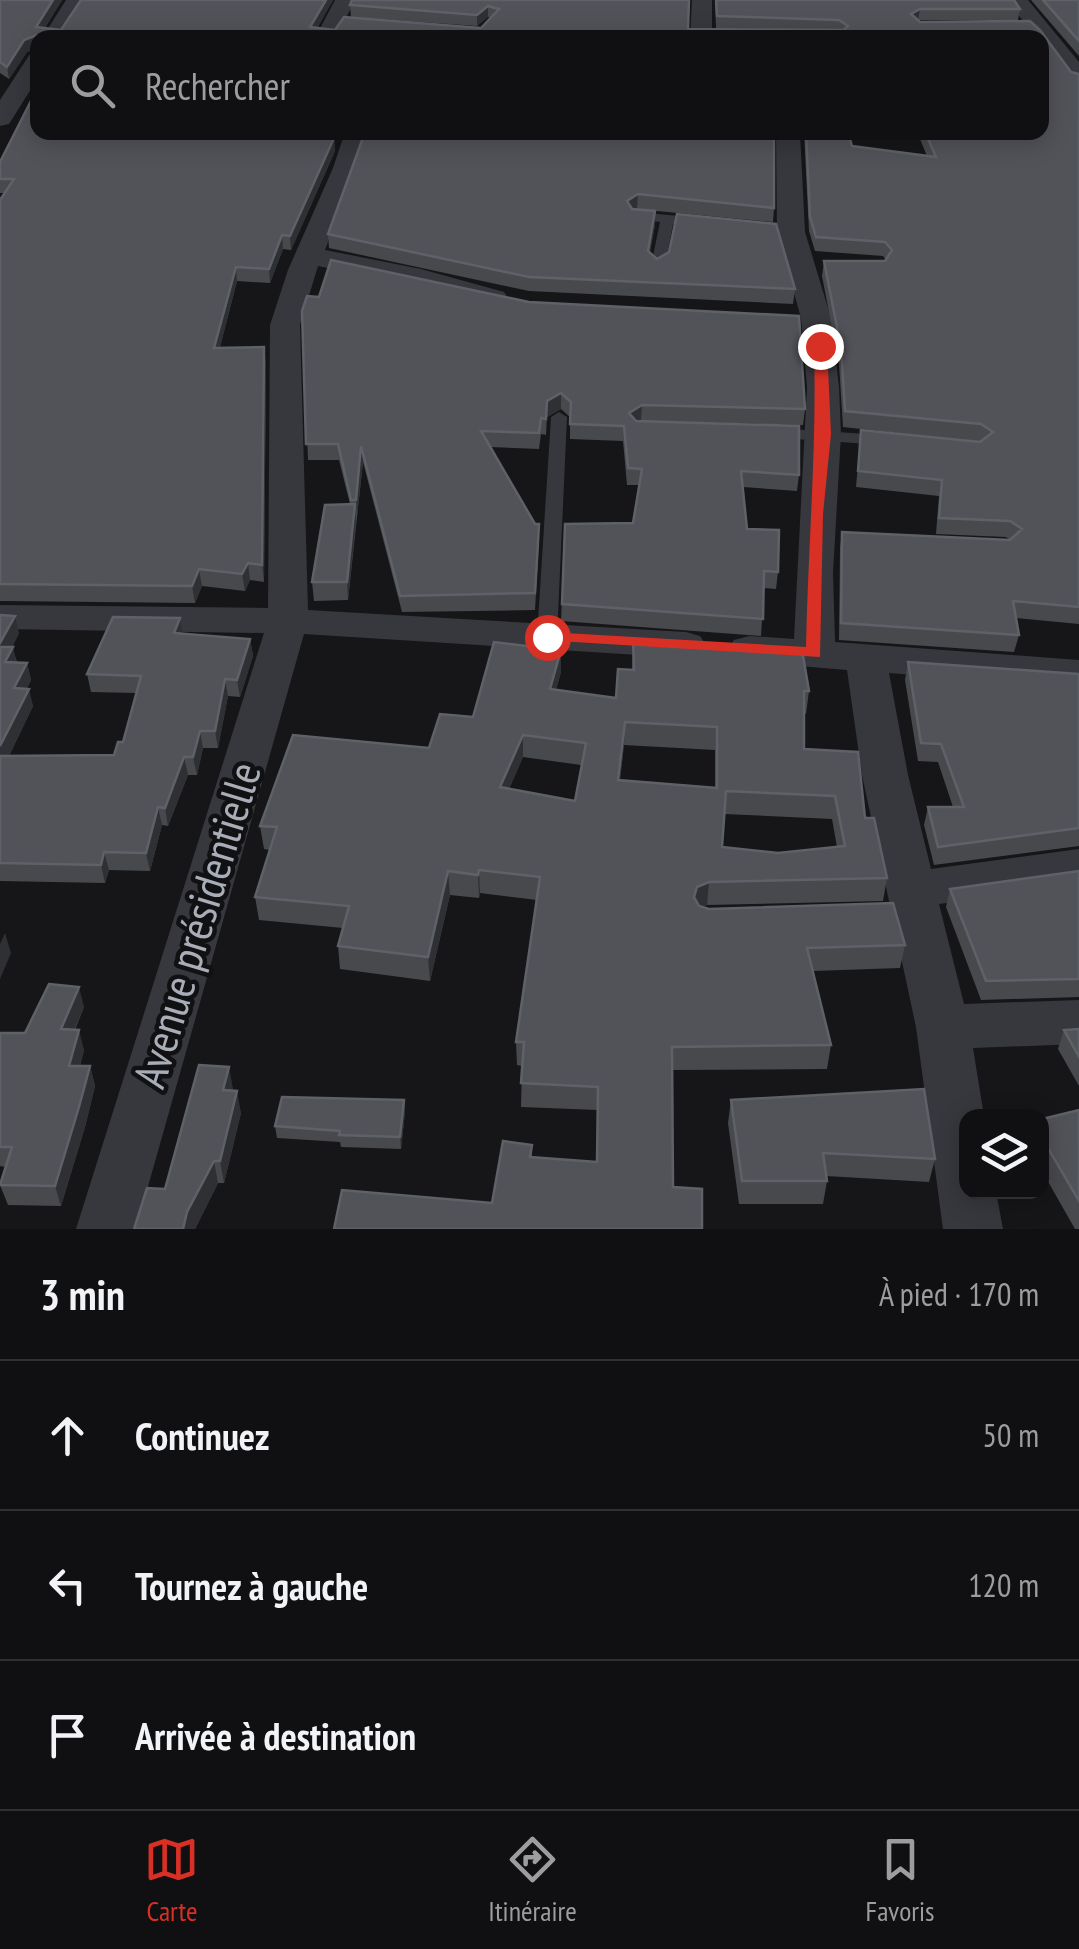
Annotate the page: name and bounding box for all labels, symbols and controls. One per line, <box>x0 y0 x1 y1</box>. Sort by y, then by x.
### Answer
search box <box>30 30 1049 140</box>
icon: search <box>65 58 120 113</box>
text: Rechercher <box>145 61 290 110</box>
route end <box>798 324 844 370</box>
route start <box>525 615 571 661</box>
street label: Avenue présidentielle <box>119 755 273 1094</box>
map controls <box>959 1109 1049 1199</box>
button: layers <box>959 1109 1049 1199</box>
text: 3 min <box>40 1267 125 1322</box>
text: À pied · 170 m <box>879 1273 1039 1315</box>
icon: ahead <box>40 1408 95 1463</box>
text: Continuez <box>135 1411 270 1460</box>
text: 50 m <box>983 1414 1039 1456</box>
icon: left <box>40 1558 95 1613</box>
text: Tournez à gauche <box>135 1561 368 1610</box>
text: 120 m <box>968 1564 1039 1606</box>
icon: arrive <box>40 1708 95 1763</box>
text: Arrivée à destination <box>135 1711 416 1760</box>
tab: Carte <box>144 1832 199 1929</box>
tab: Itinéraire <box>488 1832 577 1929</box>
tab: Favoris <box>866 1832 935 1929</box>

